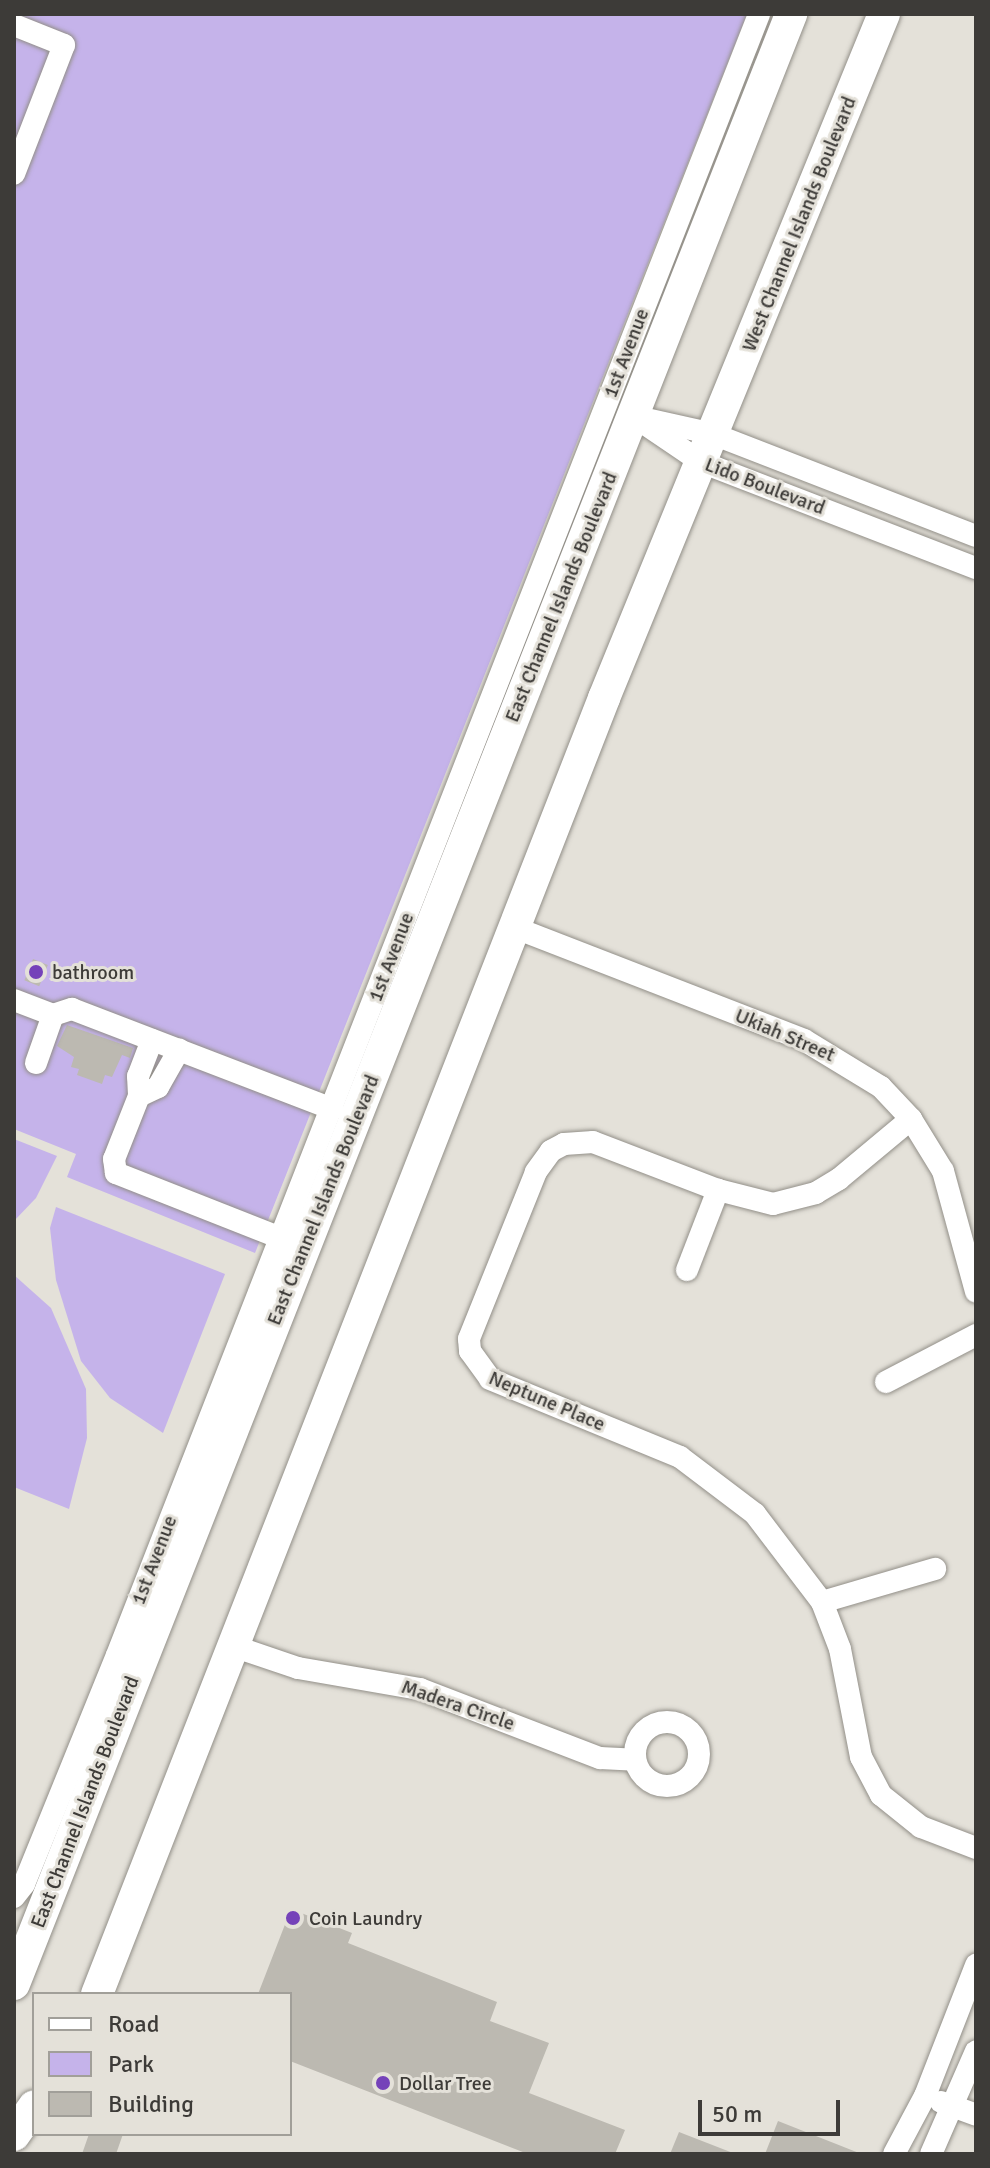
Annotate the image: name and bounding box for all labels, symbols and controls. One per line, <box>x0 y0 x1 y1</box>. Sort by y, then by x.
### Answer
street label: West Channel Islands Boulevard <box>737 93 861 355</box>
street label: 1st Avenue <box>598 305 654 401</box>
street label: Lido Boulevard <box>702 452 828 520</box>
street label: East Channel Islands Boulevard <box>500 468 622 726</box>
street label: 1st Avenue <box>363 909 419 1005</box>
place label: bathroom <box>52 960 134 984</box>
marker: bathroom <box>27 963 45 981</box>
street label: Ukiah Street <box>731 1003 839 1067</box>
street label: East Channel Islands Boulevard <box>262 1071 384 1329</box>
street label: Neptune Place <box>485 1366 609 1436</box>
street label: 1st Avenue <box>126 1512 182 1608</box>
street label: East Channel Islands Boulevard <box>26 1673 144 1931</box>
street label: Madera Circle <box>398 1674 518 1736</box>
place label: Coin Laundry <box>309 1906 422 1930</box>
marker: Coin Laundry <box>284 1909 302 1927</box>
legend <box>32 1992 292 2136</box>
text: Road <box>108 2009 159 2039</box>
text: Park <box>108 2049 154 2079</box>
place label: Dollar Tree <box>399 2071 492 2095</box>
marker: Dollar Tree <box>374 2074 392 2092</box>
scale bar <box>702 2084 844 2134</box>
text: Building <box>108 2089 194 2119</box>
text: 50 m <box>712 2099 762 2129</box>

